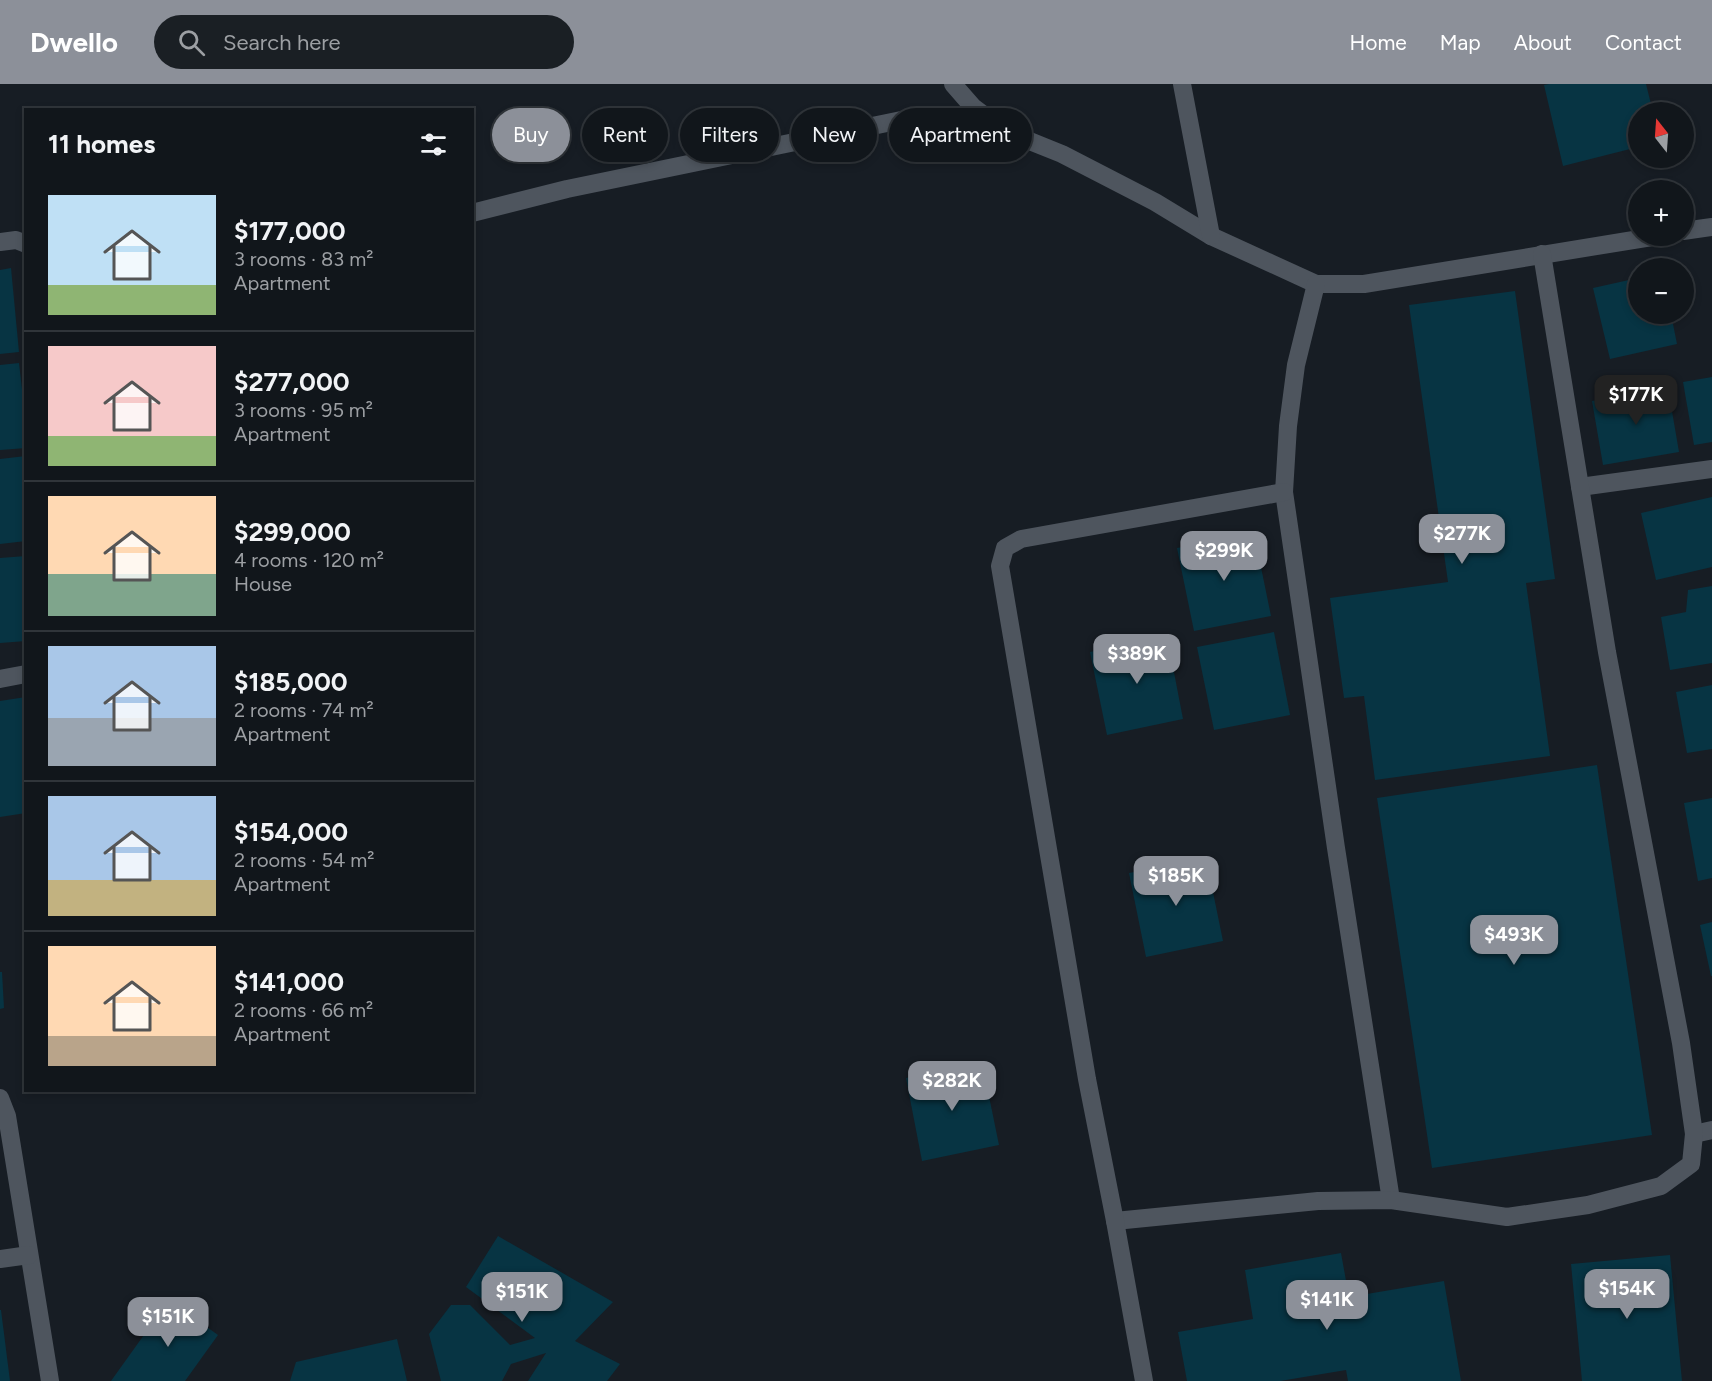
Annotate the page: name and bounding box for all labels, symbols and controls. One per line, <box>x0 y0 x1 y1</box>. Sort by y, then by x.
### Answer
search box <box>154 15 574 69</box>
text: Dwello <box>30 25 118 59</box>
icon: search <box>175 26 208 59</box>
text: Search here <box>223 29 341 56</box>
text: Home <box>1350 30 1407 55</box>
text: Map <box>1440 30 1481 55</box>
text: About <box>1514 30 1572 55</box>
text: Contact <box>1605 30 1682 55</box>
north arrow <box>1628 102 1694 168</box>
map controls <box>1628 102 1694 324</box>
chip: Buy <box>492 108 570 162</box>
chip: Rent <box>582 108 668 162</box>
chip: Filters <box>680 108 779 162</box>
chip: New <box>791 108 877 162</box>
chip: Apartment <box>889 108 1032 162</box>
text: 11 homes <box>48 128 155 160</box>
icon: filters <box>417 128 450 161</box>
button: + <box>1628 180 1694 246</box>
text: $177,000 <box>234 215 346 247</box>
icon: home <box>96 219 168 291</box>
text: 3 rooms · 83 m² <box>234 247 373 271</box>
button: − <box>1628 258 1694 324</box>
text: Apartment <box>234 271 331 295</box>
text: $277,000 <box>234 366 350 398</box>
icon: home <box>96 370 168 442</box>
pin: $177K <box>1594 375 1678 426</box>
text: $177K <box>1608 382 1664 406</box>
text: 3 rooms · 95 m² <box>234 398 373 422</box>
text: Apartment <box>234 422 331 446</box>
pin: $277K <box>1420 514 1504 565</box>
text: $299,000 <box>234 516 351 548</box>
icon: home <box>96 520 168 592</box>
text: $277K <box>1433 521 1491 545</box>
pin: $299K <box>1182 531 1266 582</box>
text: $299K <box>1194 538 1254 562</box>
text: 4 rooms · 120 m² <box>234 548 384 572</box>
text: House <box>234 572 292 596</box>
pin: $389K <box>1095 634 1179 685</box>
text: $389K <box>1107 641 1167 665</box>
text: $185,000 <box>234 666 348 698</box>
icon: home <box>96 670 168 742</box>
text: 2 rooms · 74 m² <box>234 698 374 722</box>
text: Apartment <box>234 722 331 746</box>
text: $154,000 <box>234 816 348 848</box>
icon: home <box>96 820 168 892</box>
text: 2 rooms · 54 m² <box>234 848 374 872</box>
pin: $185K <box>1134 856 1218 907</box>
text: $185K <box>1148 863 1204 887</box>
text: Apartment <box>234 872 331 896</box>
pin: $493K <box>1472 915 1556 966</box>
text: $493K <box>1484 922 1544 946</box>
text: $141,000 <box>234 966 344 998</box>
icon: home <box>96 970 168 1042</box>
text: 2 rooms · 66 m² <box>234 998 373 1022</box>
text: Apartment <box>234 1022 331 1046</box>
pin: $282K <box>910 1061 994 1112</box>
text: $282K <box>922 1068 982 1092</box>
pin: $154K <box>1585 1269 1669 1320</box>
pin: $151K <box>480 1272 564 1323</box>
text: $154K <box>1598 1276 1656 1300</box>
text: $151K <box>496 1279 548 1303</box>
pin: $141K <box>1285 1280 1369 1331</box>
text: $141K <box>1300 1287 1354 1311</box>
pin: $151K <box>126 1297 210 1348</box>
text: $151K <box>142 1304 194 1328</box>

